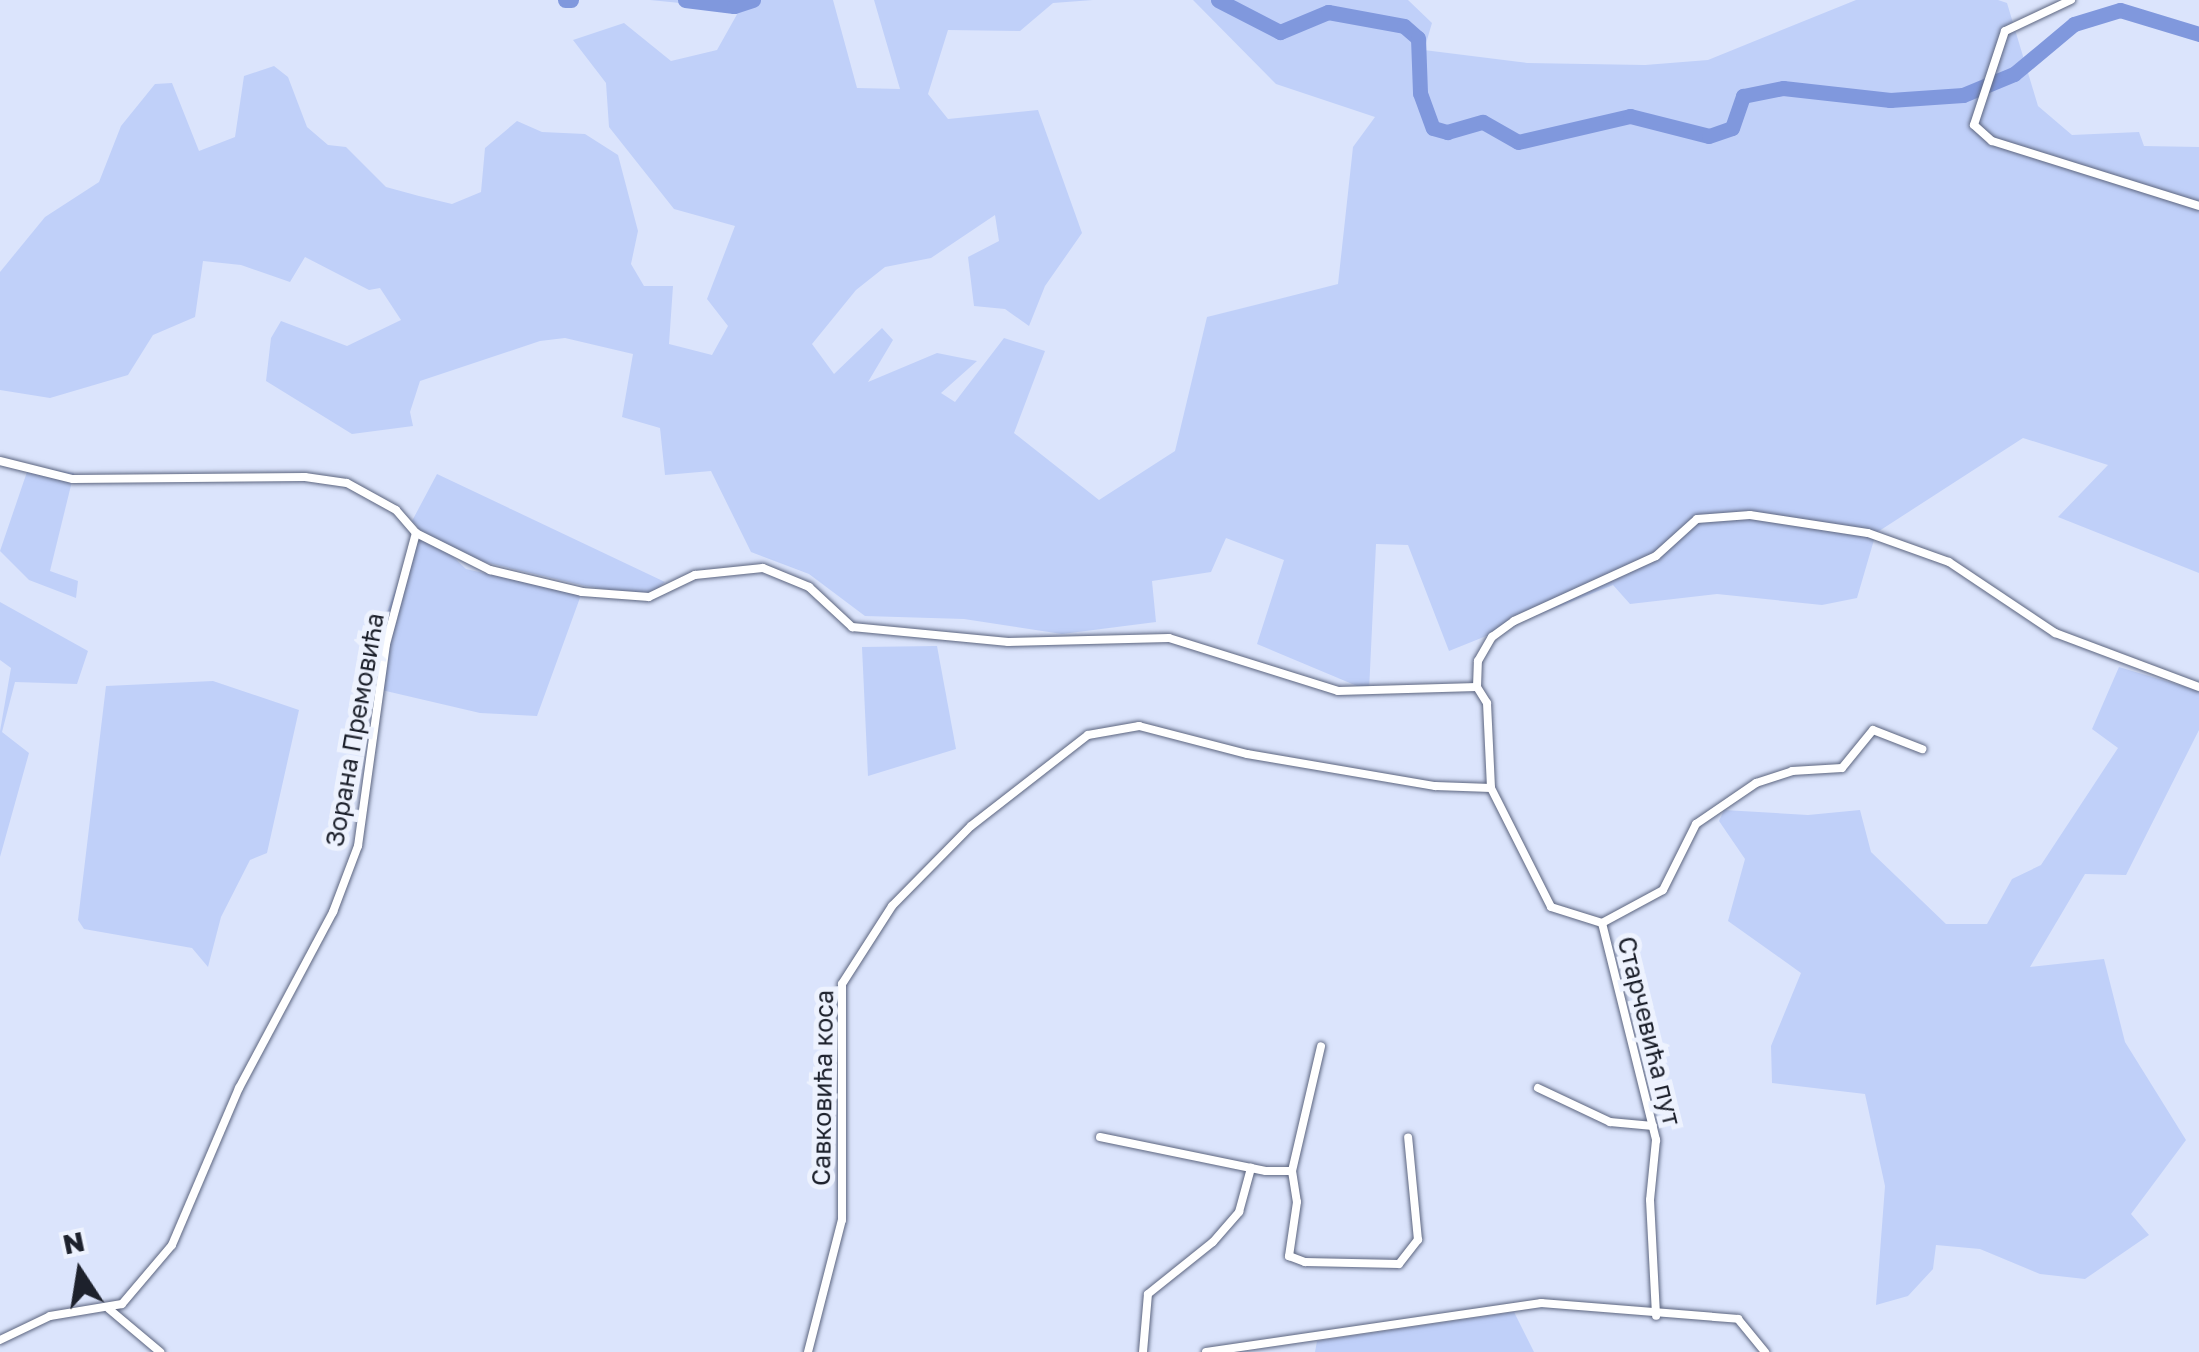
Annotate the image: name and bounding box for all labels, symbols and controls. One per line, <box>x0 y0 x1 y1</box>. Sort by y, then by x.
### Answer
street label: Зорана Премовића <box>320 611 390 849</box>
street label: Старчевића пут <box>1611 933 1687 1129</box>
street label: Савковића коса <box>806 990 840 1186</box>
north arrow <box>30 1222 130 1322</box>
text: N <box>60 1224 87 1261</box>

